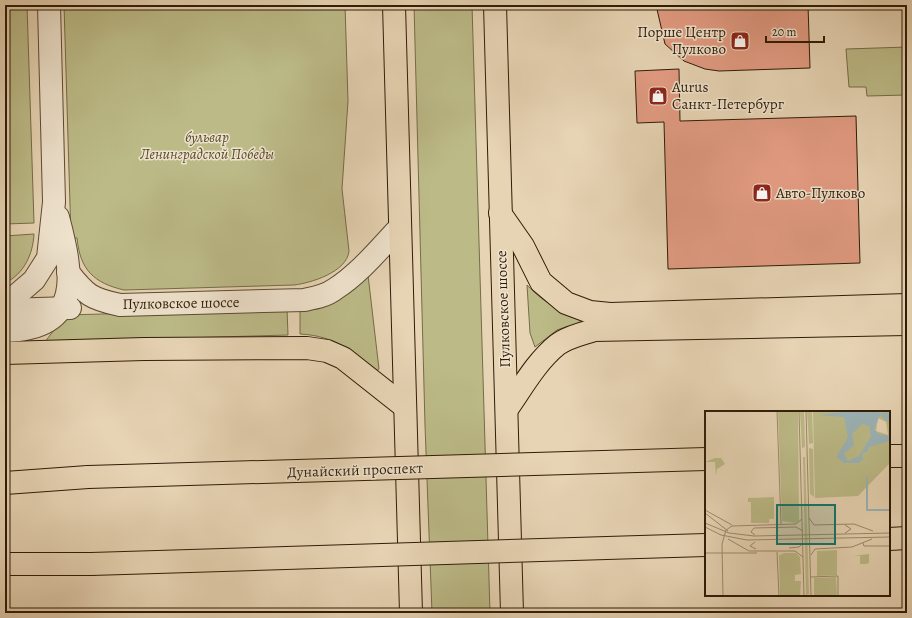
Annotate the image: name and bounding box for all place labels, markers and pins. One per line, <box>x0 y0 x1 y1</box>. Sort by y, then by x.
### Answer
place label: Порше Центр Пулково <box>637 22 726 59</box>
shop icon: Порше Центр Пулково <box>729 30 751 52</box>
place label: Aurus Санкт-Петербург <box>671 77 785 114</box>
shop icon: Aurus Санкт-Петербург <box>647 85 669 107</box>
shop icon: Авто-Пулково <box>751 182 773 204</box>
place label: Авто-Пулково <box>775 183 865 203</box>

